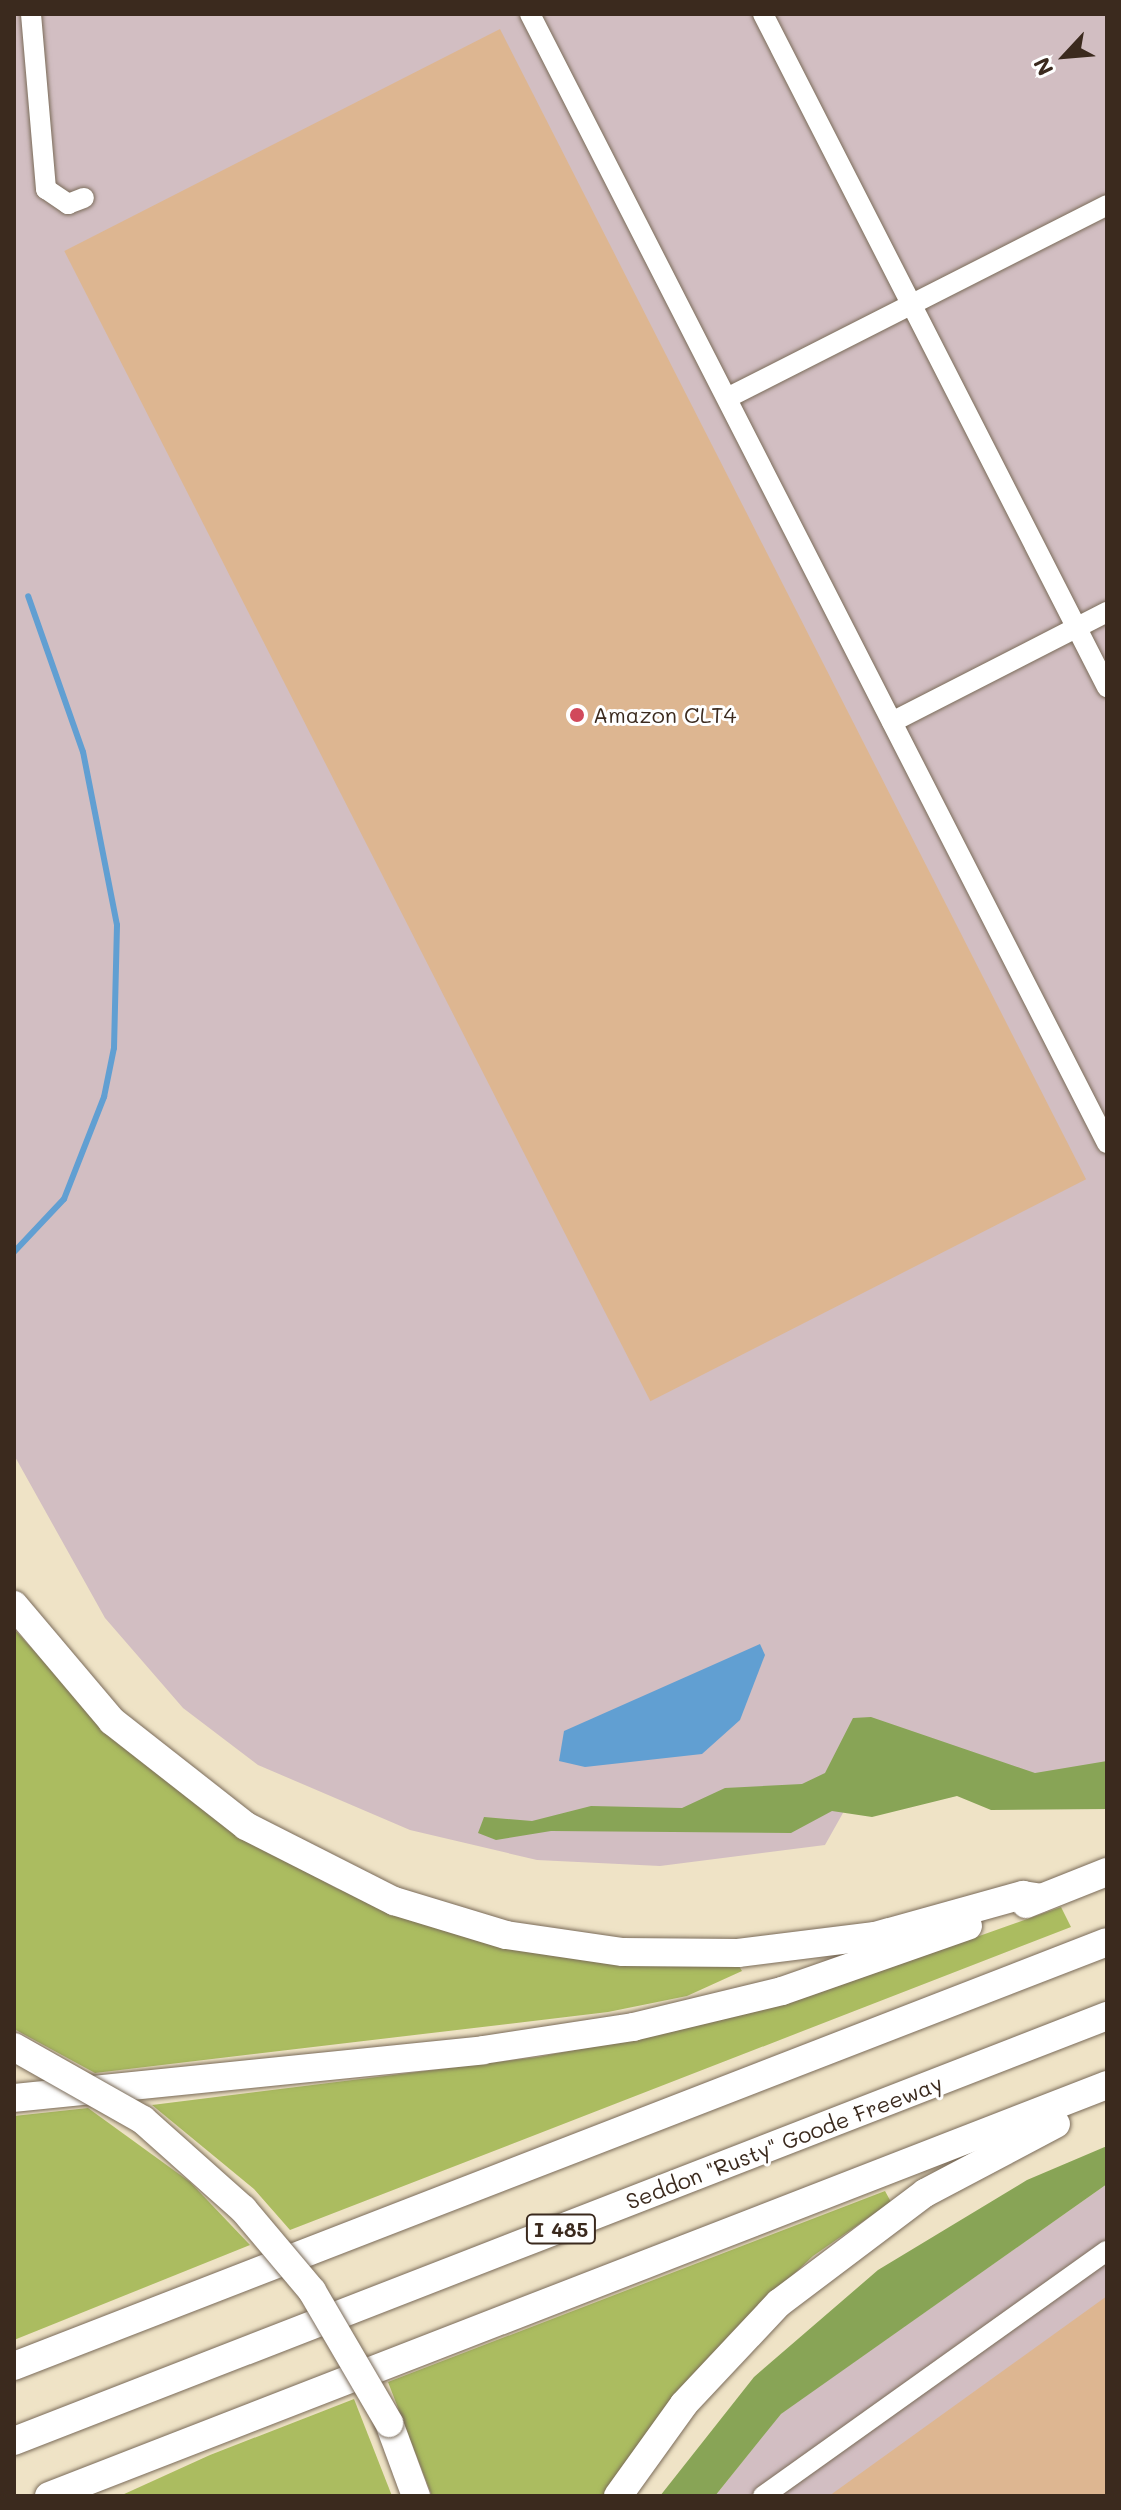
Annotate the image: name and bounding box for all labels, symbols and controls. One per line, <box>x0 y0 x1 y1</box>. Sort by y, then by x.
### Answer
north arrow <box>1025 16 1105 96</box>
text: N <box>1026 53 1060 81</box>
place label: Amazon CLT4 <box>593 702 736 728</box>
marker: Amazon CLT4 <box>568 706 586 724</box>
street label: Seddon "Rusty" Goode Freeway <box>622 2069 946 2215</box>
road number: I 485 <box>525 2213 597 2245</box>

